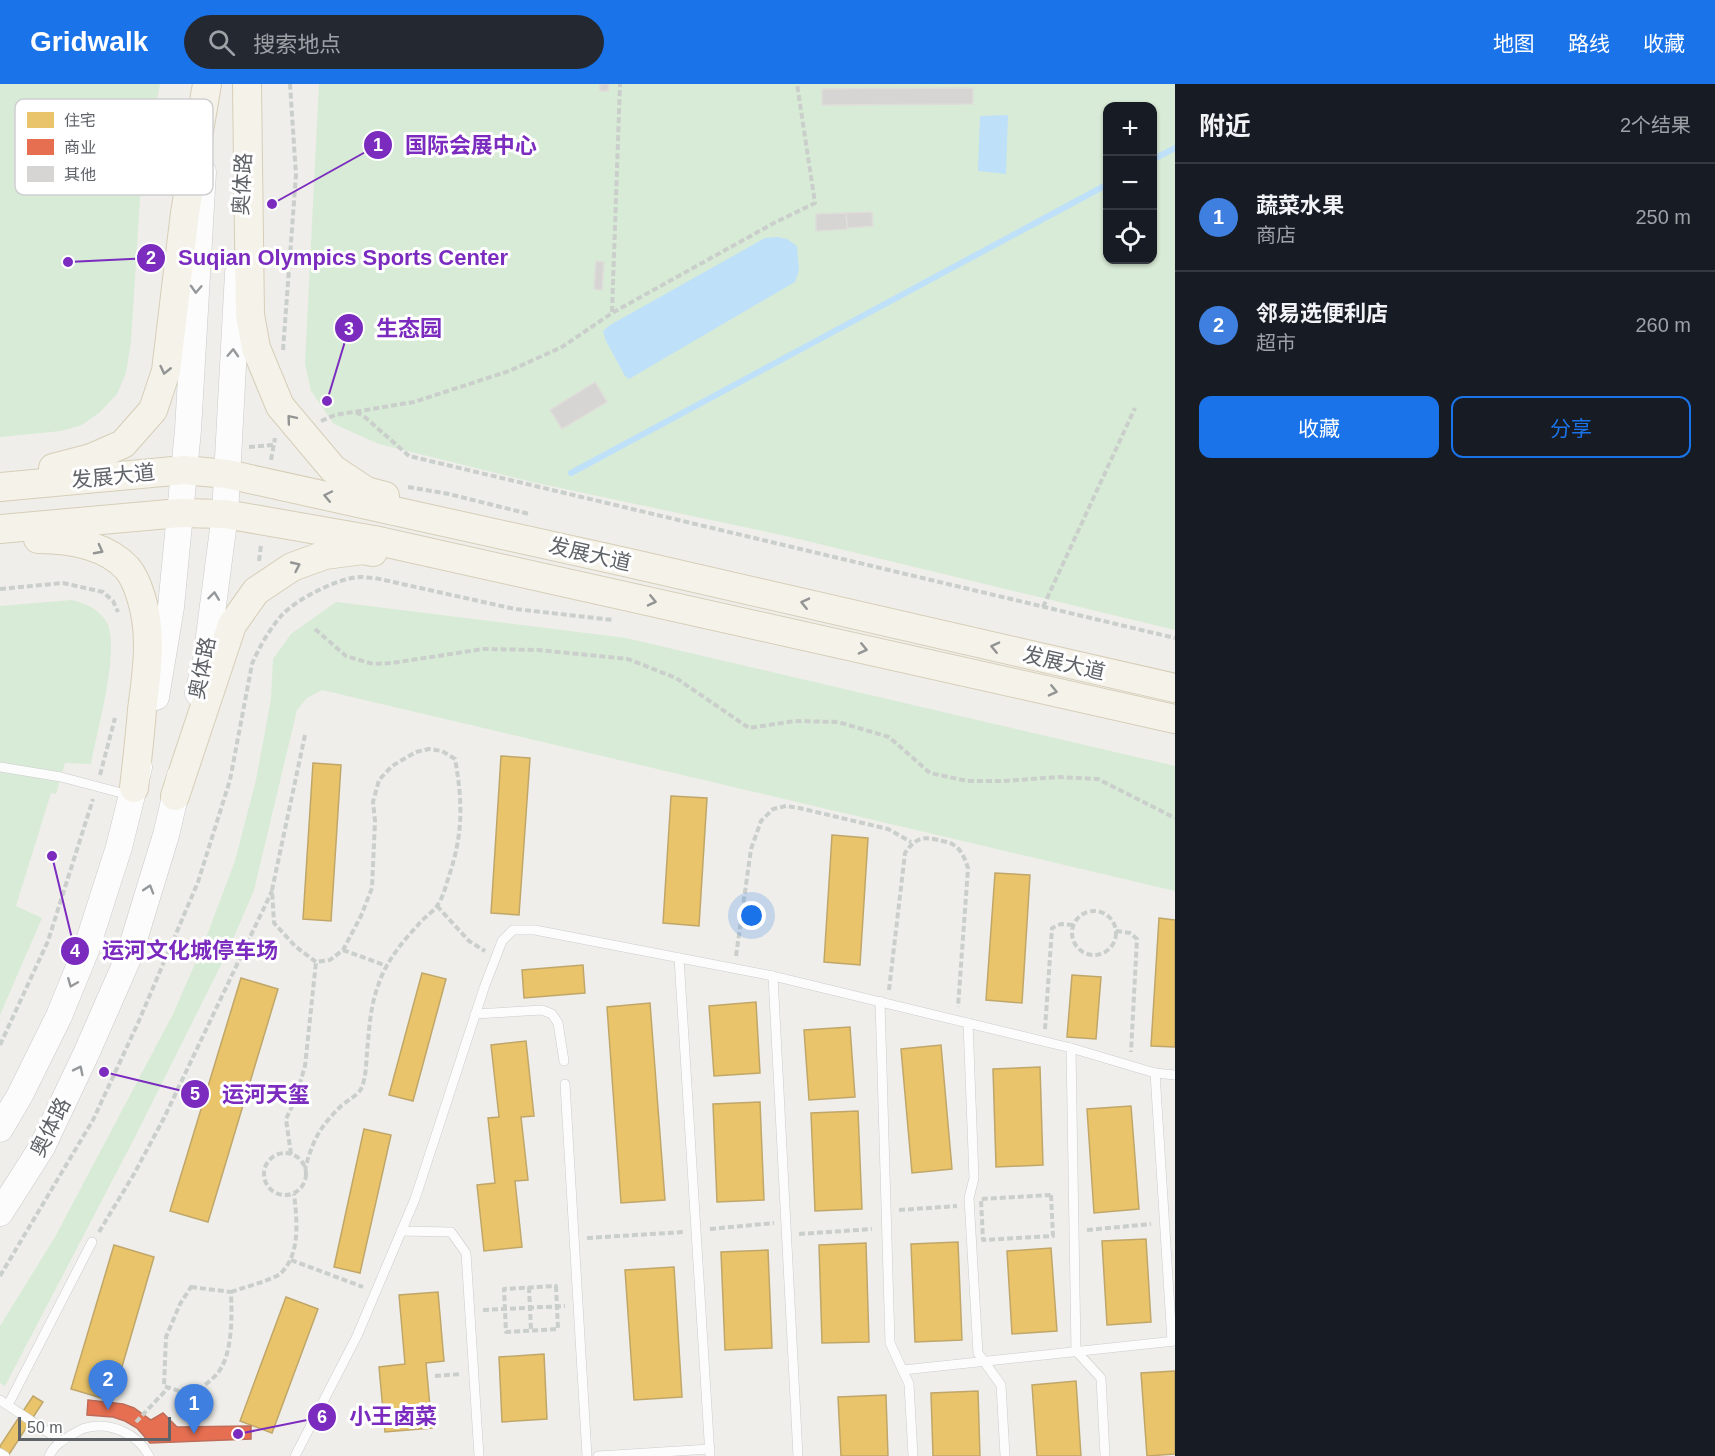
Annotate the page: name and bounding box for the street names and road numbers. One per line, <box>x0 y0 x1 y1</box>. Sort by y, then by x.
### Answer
street label: 奥体路 <box>229 152 255 216</box>
street label: 发展大道 <box>70 460 156 492</box>
street label: 发展大道 <box>546 533 634 575</box>
street label: 奥体路 <box>185 635 219 701</box>
street label: 发展大道 <box>1020 642 1108 684</box>
street label: 奥体路 <box>25 1094 75 1160</box>

